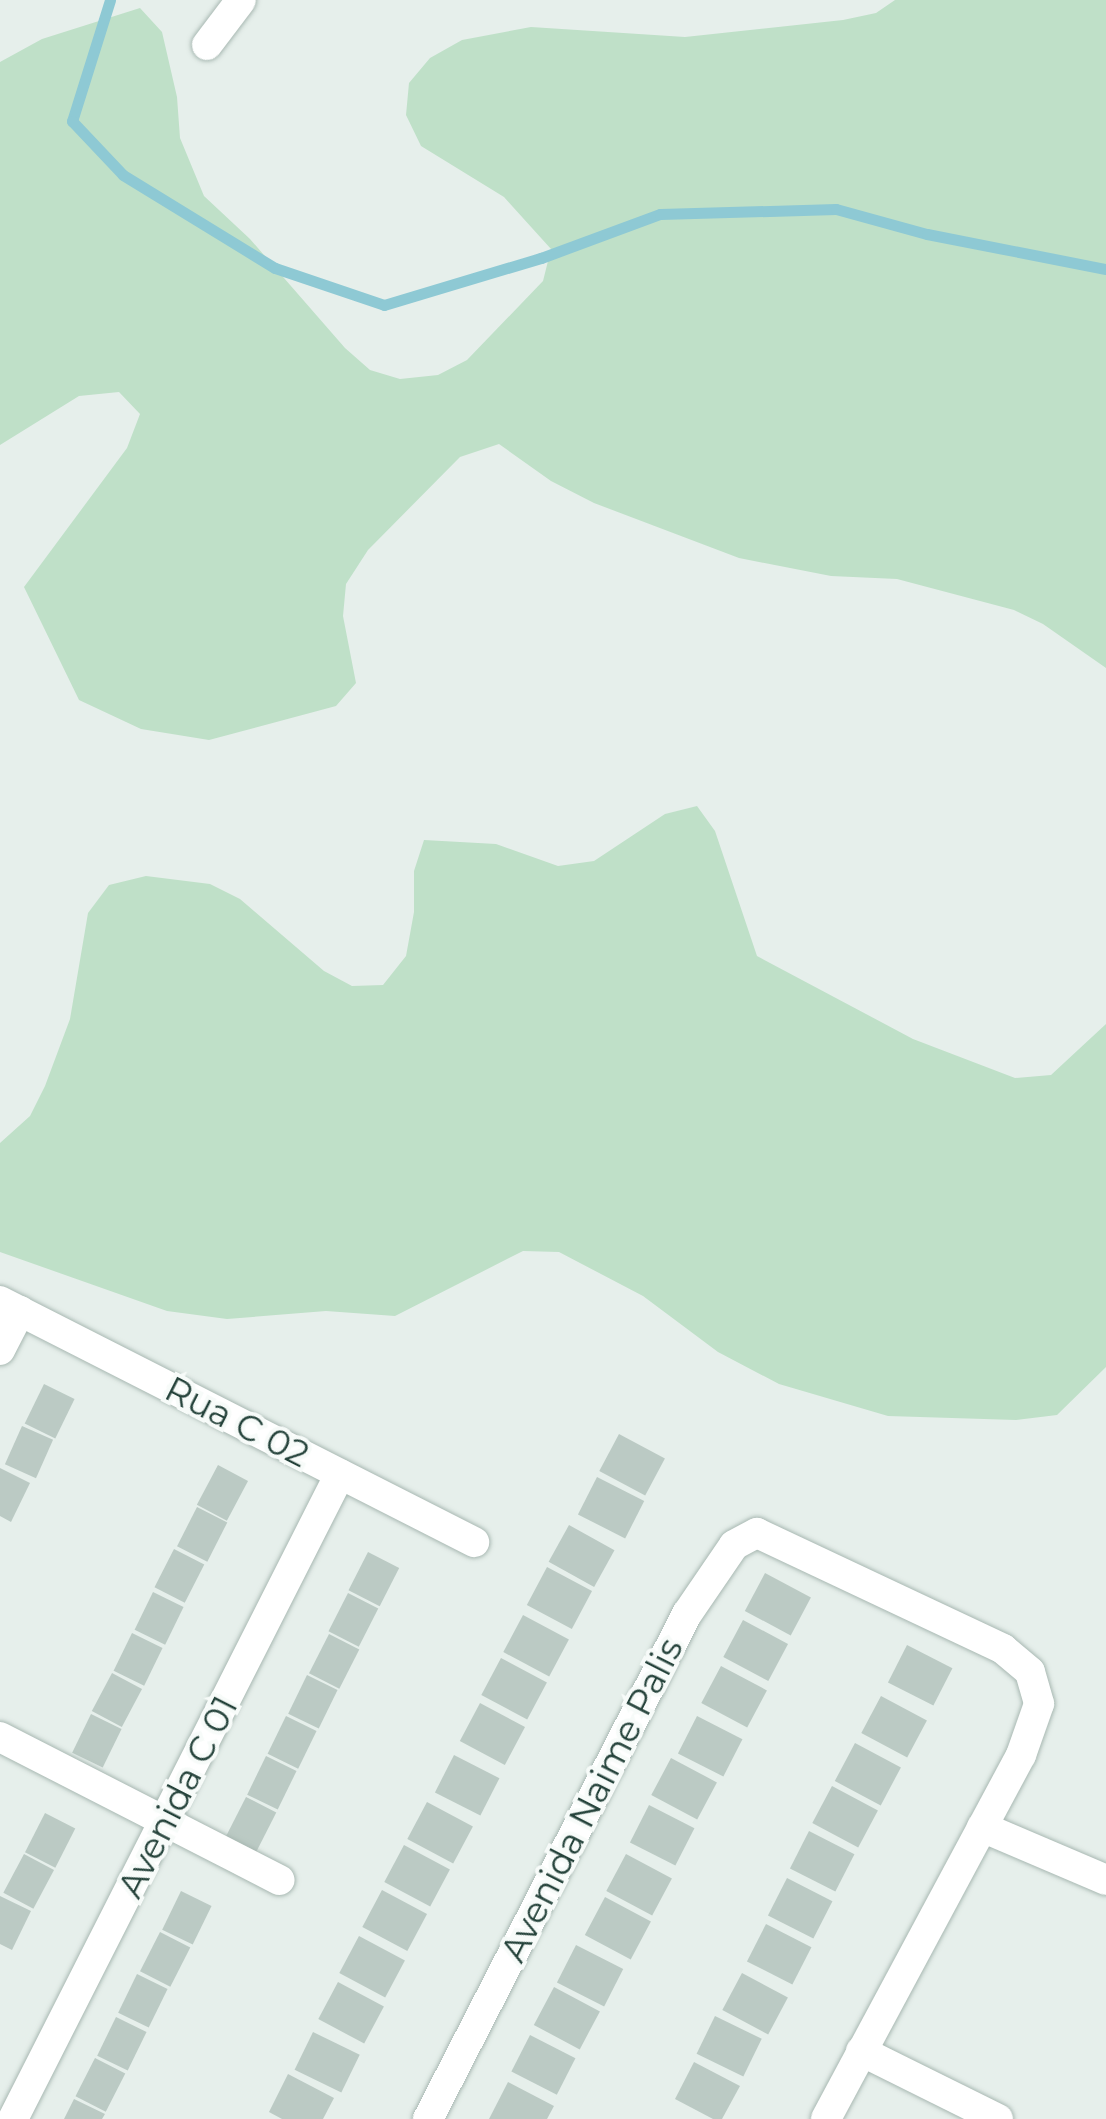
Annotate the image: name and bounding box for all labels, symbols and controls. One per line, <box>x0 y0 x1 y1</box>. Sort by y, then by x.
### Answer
street label: Rua C 02 <box>158 1368 316 1476</box>
street label: Avenida Naime Palis <box>492 1631 692 1969</box>
street label: Avenida C 01 <box>109 1689 247 1905</box>

